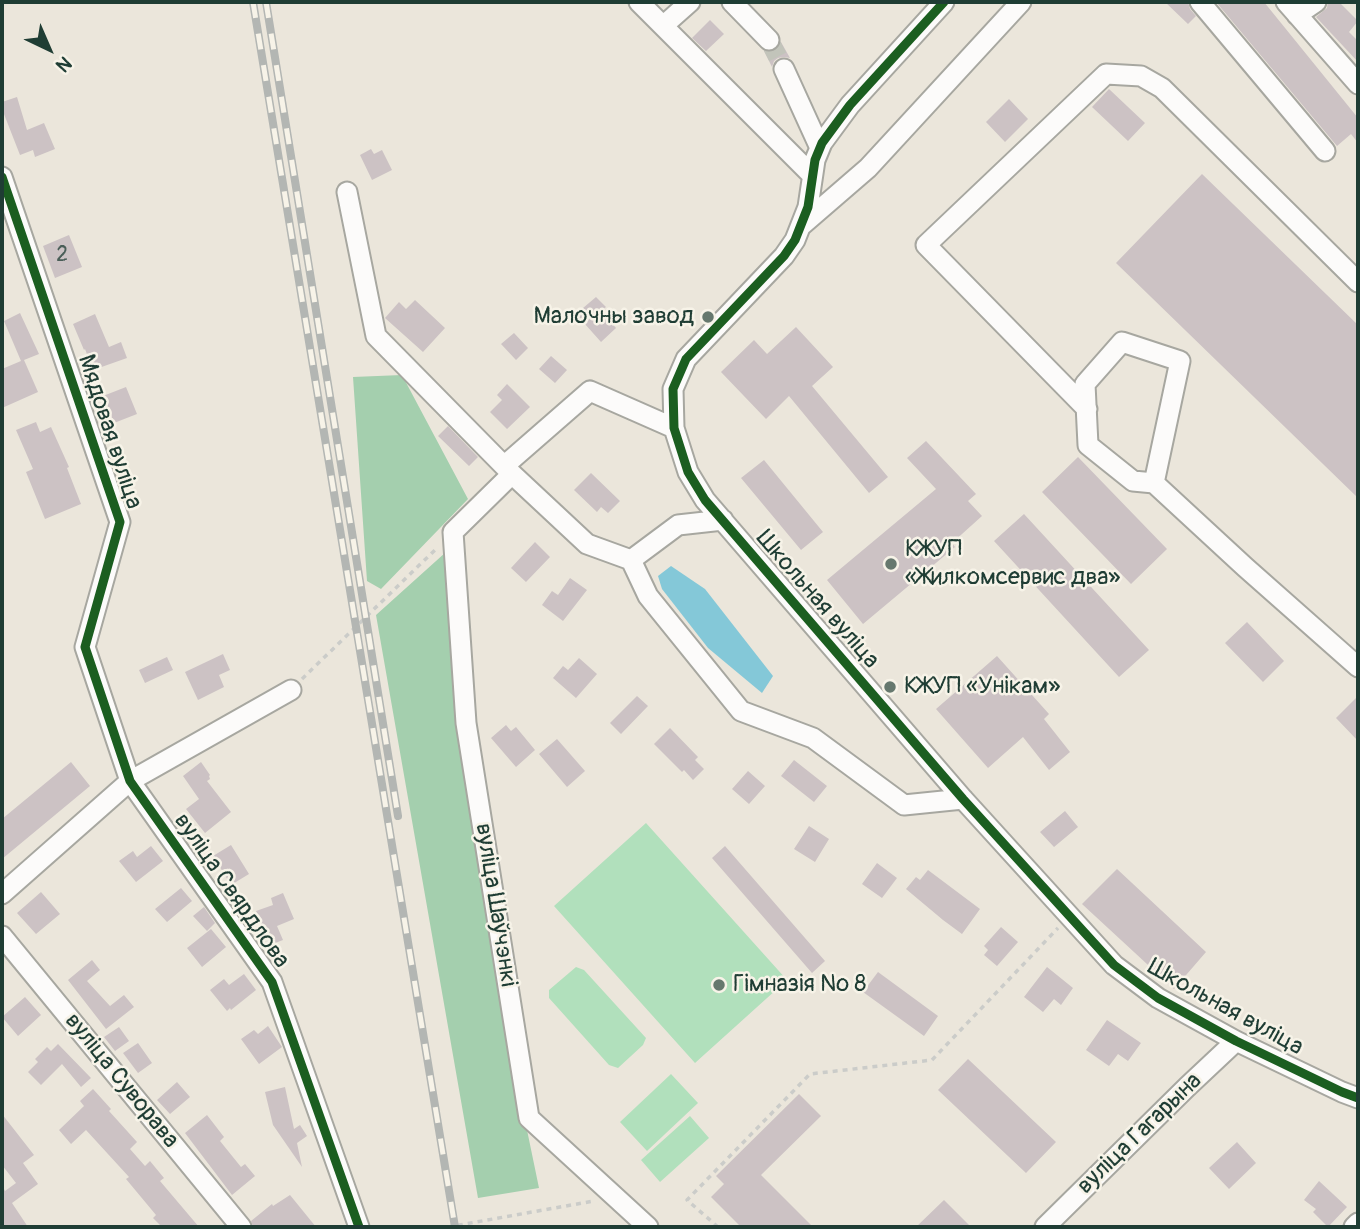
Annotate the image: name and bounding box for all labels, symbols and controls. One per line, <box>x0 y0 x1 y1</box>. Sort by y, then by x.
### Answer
north arrow <box>14 14 84 84</box>
text: N <box>51 51 77 77</box>
house number: 2 <box>56 243 68 269</box>
place label: Малочны завод <box>533 303 694 331</box>
marker: Малочны завод <box>700 309 716 325</box>
street label: Мядовая вуліца <box>71 351 147 513</box>
street label: Школьная вуліца <box>749 525 885 675</box>
place label: КЖУП «Жилкомсервис два» <box>905 536 1120 592</box>
marker: КЖУП «Жилкомсервис два» <box>883 556 899 572</box>
place label: КЖУП «Унікам» <box>904 673 1060 701</box>
marker: КЖУП «Унікам» <box>882 679 898 695</box>
street label: вуліца Свярдлова <box>167 808 295 974</box>
street label: вуліца Шаўчэнкі <box>468 821 522 989</box>
street label: Школьная вуліца <box>1142 953 1308 1063</box>
place label: Гімназія № 8 <box>733 971 866 999</box>
marker: Гімназія № 8 <box>711 977 727 993</box>
street label: вуліца Суворава <box>58 1008 184 1154</box>
street label: вуліца Гагарына <box>1072 1067 1208 1201</box>

